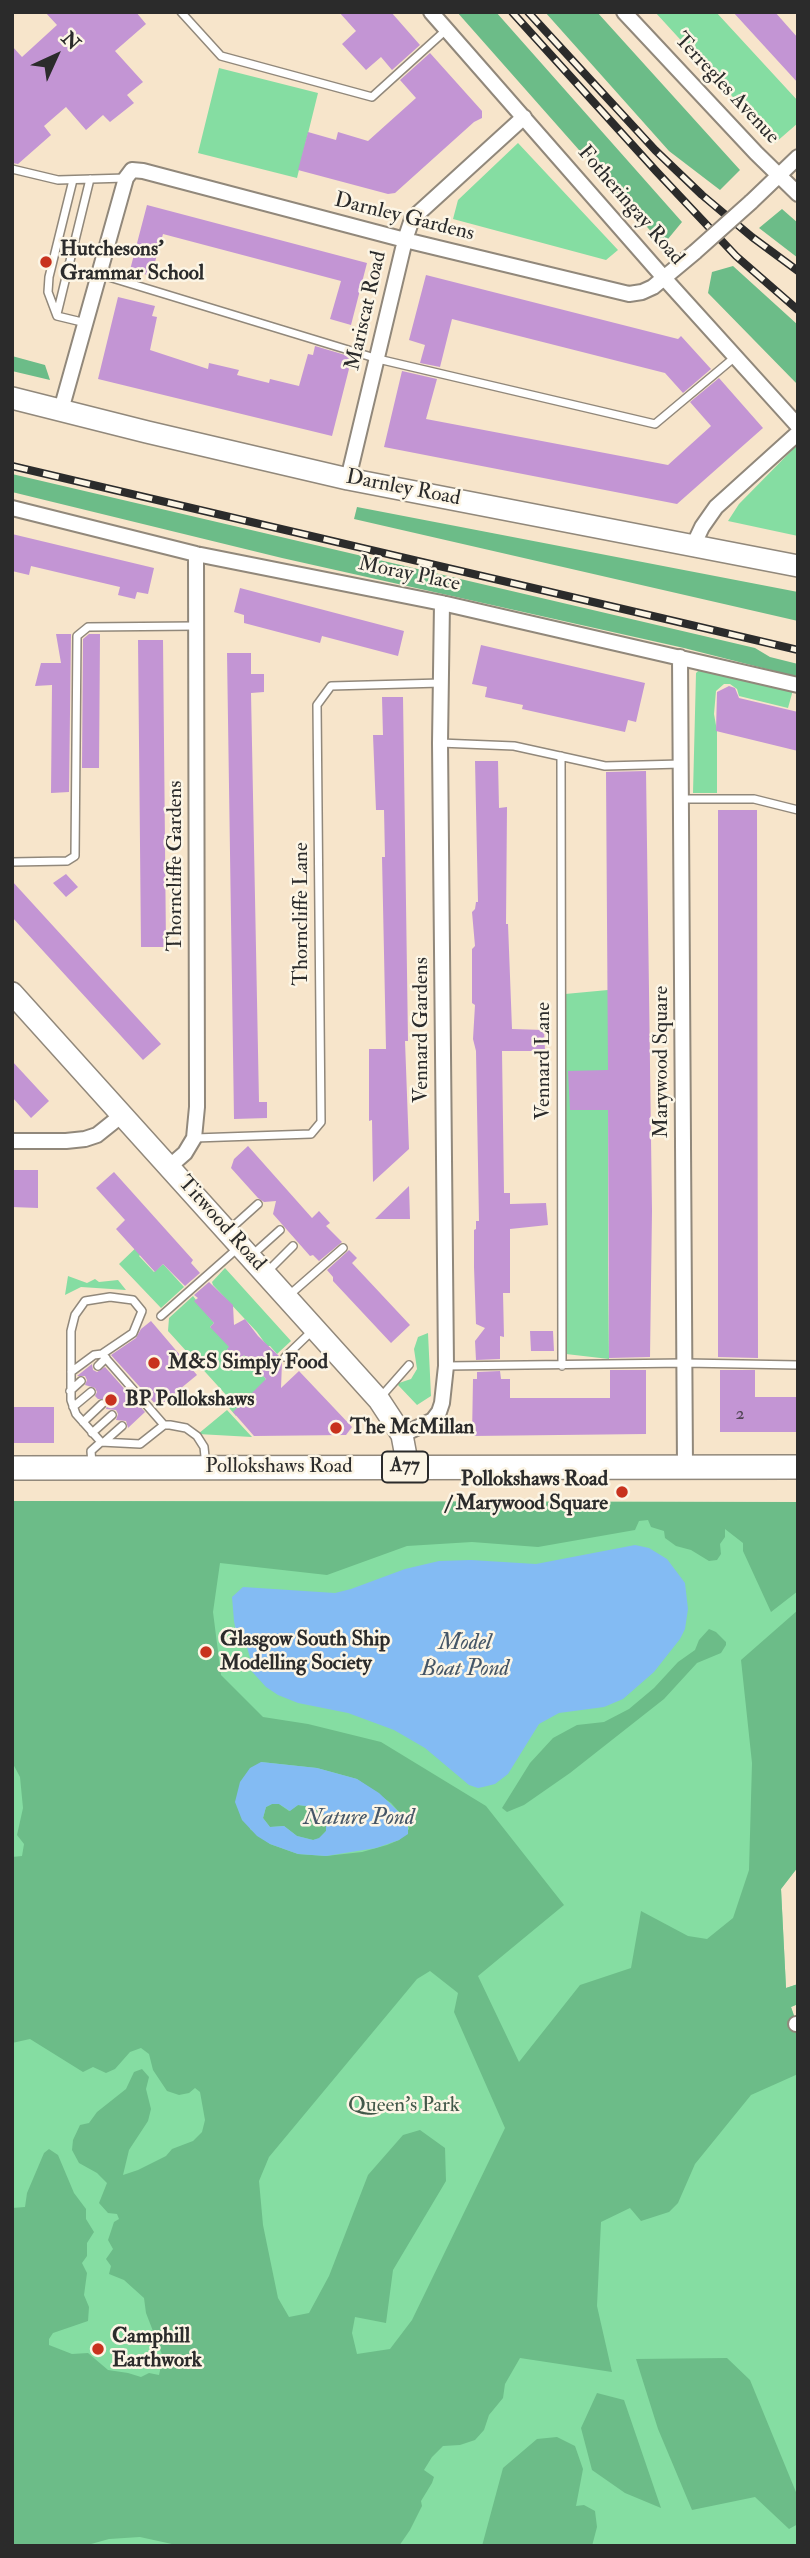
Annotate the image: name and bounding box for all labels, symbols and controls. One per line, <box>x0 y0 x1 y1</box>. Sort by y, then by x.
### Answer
north arrow <box>21 21 91 91</box>
text: N <box>56 27 85 56</box>
street label: Terregles Avenue <box>668 28 784 150</box>
street label: Fotheringay Road <box>571 141 689 271</box>
street label: Darnley Gardens <box>331 188 477 248</box>
place label: Hutchesons' Grammar School <box>60 237 204 287</box>
street label: Mariscat Road <box>341 249 393 373</box>
marker: Hutchesons' Grammar School <box>38 254 54 270</box>
street label: Darnley Road <box>344 466 462 512</box>
street label: Moray Place <box>356 552 462 598</box>
street label: Thorncliffe Gardens <box>163 780 189 952</box>
street label: Thorncliffe Lane <box>289 842 315 986</box>
street label: Vennard Gardens <box>409 957 435 1103</box>
street label: Marywood Square <box>649 986 675 1138</box>
street label: Vennard Lane <box>531 1002 557 1120</box>
street label: Titwood Road <box>172 1171 270 1277</box>
place label: M&S Simply Food <box>168 1350 328 1376</box>
marker: M&S Simply Food <box>146 1355 162 1371</box>
place label: BP Pollokshaws <box>125 1387 254 1413</box>
marker: BP Pollokshaws <box>103 1392 119 1408</box>
house number: 2 <box>735 1404 745 1426</box>
place label: The McMillan <box>350 1415 474 1441</box>
marker: The McMillan <box>328 1420 344 1436</box>
road number: A77 <box>382 1452 428 1483</box>
street label: Pollokshaws Road <box>205 1454 353 1480</box>
place label: Pollokshaws Road / Marywood Square <box>446 1467 608 1517</box>
marker: Pollokshaws Road / Marywood Square <box>614 1484 630 1500</box>
place label: Glasgow South Ship Modelling Society <box>220 1627 390 1677</box>
water label: Model Boat Pond <box>421 1630 509 1684</box>
marker: Glasgow South Ship Modelling Society <box>198 1644 214 1660</box>
water label: Nature Pond <box>303 1805 415 1833</box>
park label: Queen's Park <box>348 2093 460 2119</box>
place label: Camphill Earthwork <box>112 2324 202 2374</box>
marker: Camphill Earthwork <box>90 2341 106 2357</box>

